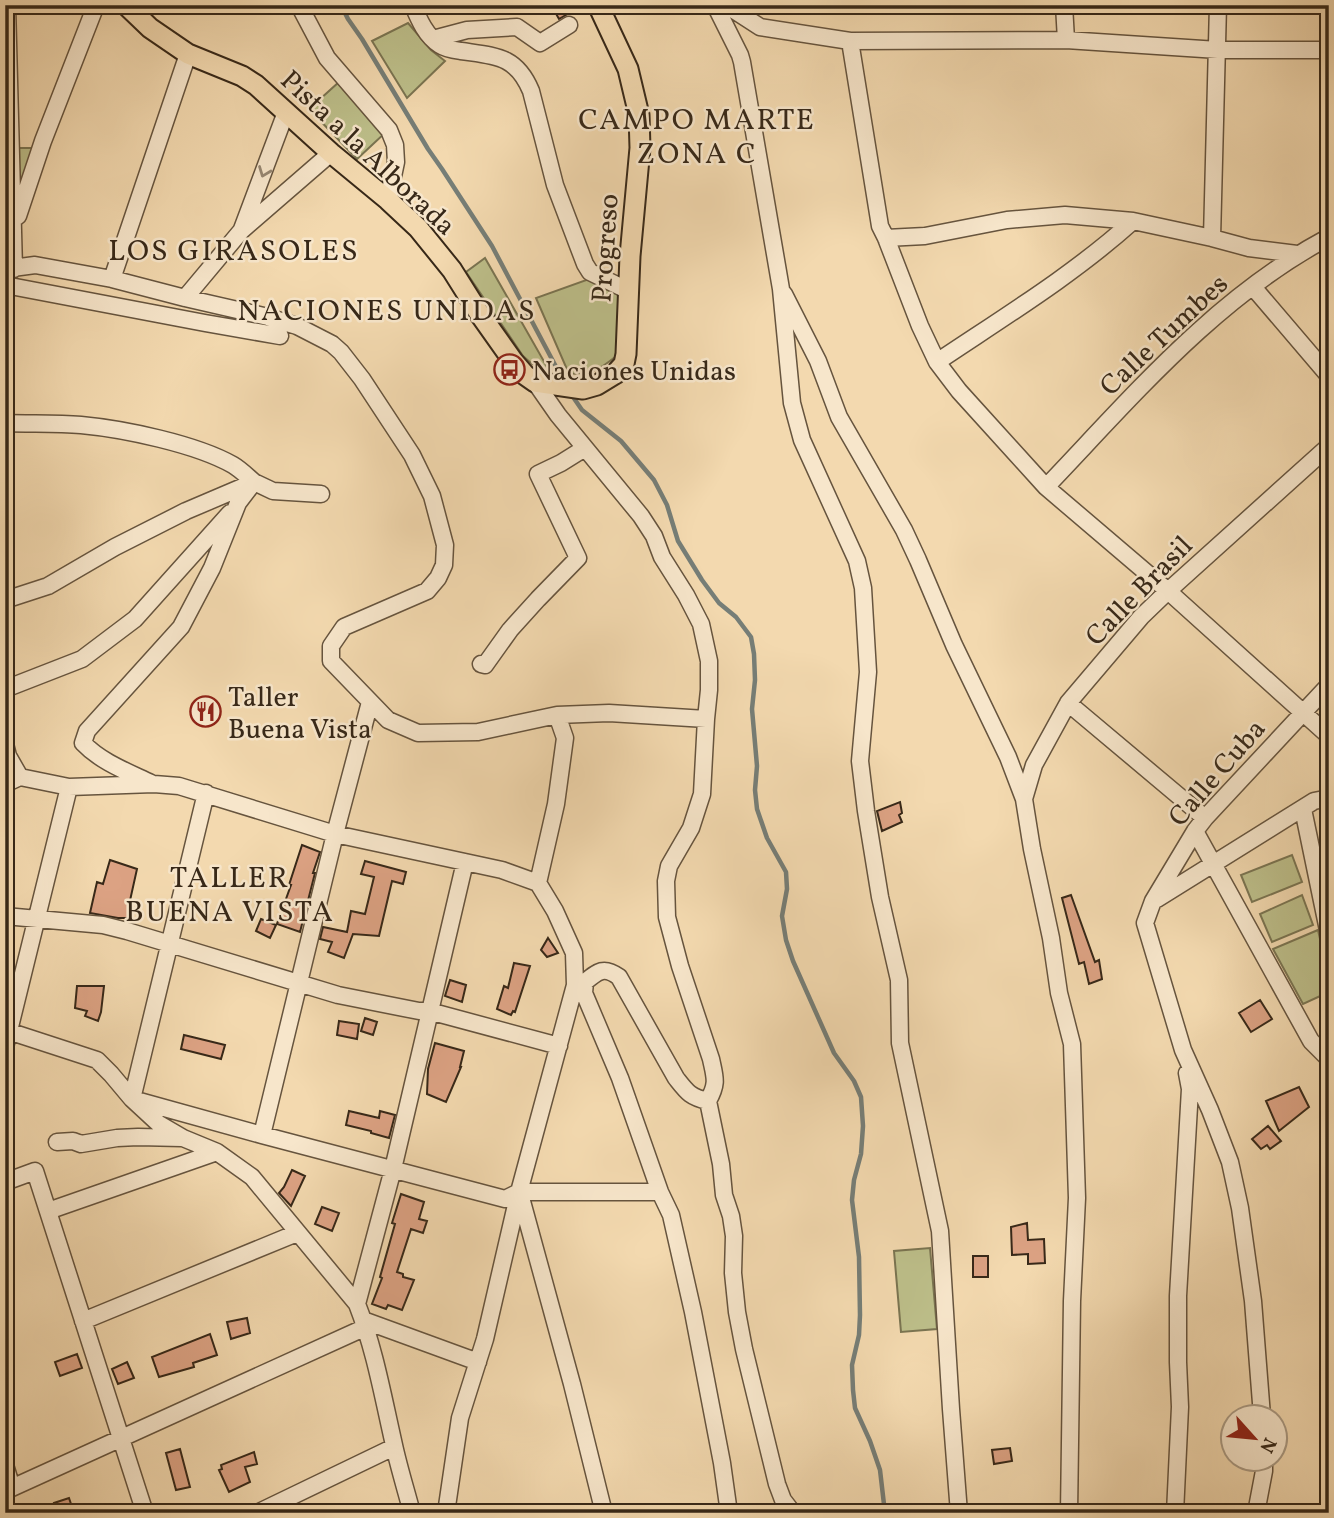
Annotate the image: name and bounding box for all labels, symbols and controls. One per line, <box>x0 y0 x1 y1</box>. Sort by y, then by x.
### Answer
street label: Pista a la Alborada <box>271 62 464 246</box>
district label: CAMPO MARTE ZONA C <box>578 100 816 176</box>
one-way arrow <box>258 165 272 177</box>
street label: Progreso <box>583 192 630 304</box>
district label: LOS GIRASOLES <box>108 231 360 273</box>
street label: Calle Tumbes <box>1092 266 1238 406</box>
district label: NACIONES UNIDAS <box>237 291 537 333</box>
bus stop icon: Naciones Unidas <box>492 353 526 387</box>
place label: Naciones Unidas <box>532 353 736 392</box>
street label: Calle Brasil <box>1077 528 1202 656</box>
place label: Taller Buena Vista <box>228 679 372 750</box>
restaurant icon: Taller Buena Vista <box>188 695 222 729</box>
street label: Calle Cuba <box>1160 711 1276 836</box>
district label: TALLER BUENA VISTA <box>125 858 335 934</box>
north arrow <box>1218 1402 1288 1472</box>
text: N <box>1253 1433 1282 1457</box>

